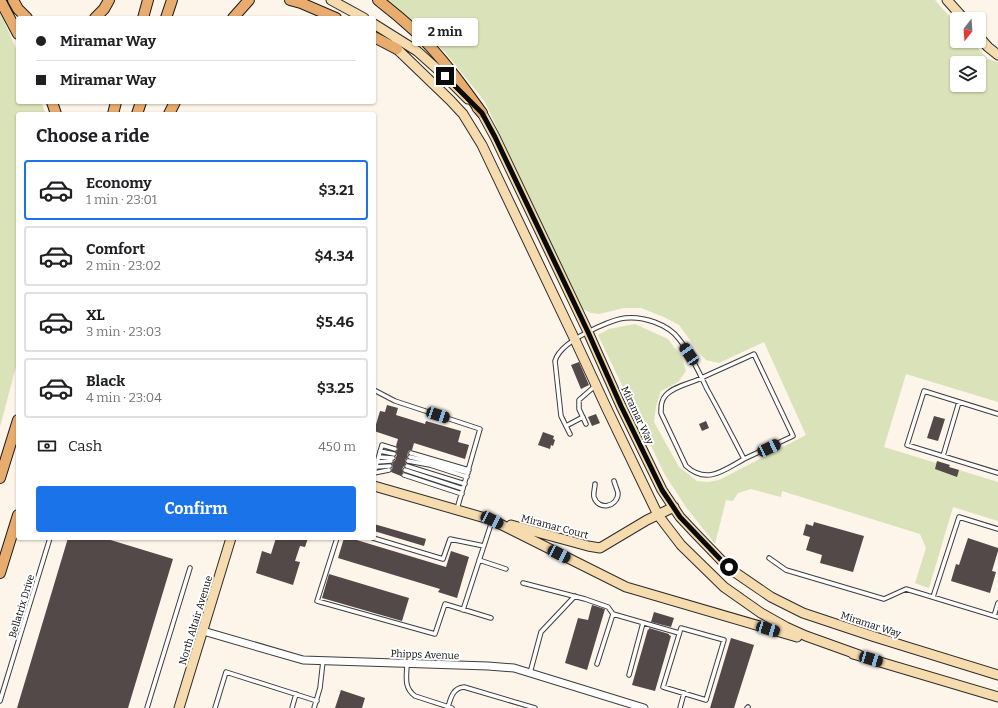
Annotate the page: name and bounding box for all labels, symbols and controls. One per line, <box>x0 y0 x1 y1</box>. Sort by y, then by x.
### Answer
north arrow <box>950 12 986 48</box>
map controls <box>950 12 986 92</box>
callout: 2 min <box>412 18 478 46</box>
text: 2 min <box>428 24 462 39</box>
text: Miramar Way <box>60 32 156 50</box>
button: layers <box>950 56 986 92</box>
route end <box>436 67 454 85</box>
text: Miramar Way <box>60 71 156 89</box>
text: Choose a ride <box>36 125 149 147</box>
icon: car <box>38 172 74 208</box>
text: Economy <box>86 174 152 192</box>
text: $3.21 <box>318 181 354 199</box>
text: 1 min · 23:01 <box>86 192 157 207</box>
icon: car <box>38 238 74 274</box>
text: Comfort <box>86 240 145 258</box>
text: $4.34 <box>314 247 354 265</box>
text: 2 min · 23:02 <box>86 258 161 273</box>
icon: car <box>38 304 74 340</box>
text: XL <box>86 306 105 324</box>
text: $5.46 <box>316 313 354 331</box>
text: 3 min · 23:03 <box>86 324 161 339</box>
car <box>677 341 701 367</box>
icon: car <box>38 370 74 406</box>
text: Black <box>86 372 125 390</box>
text: $3.25 <box>317 379 354 397</box>
street label: Miramar Way <box>618 384 656 447</box>
text: 4 min · 23:04 <box>86 390 162 405</box>
car <box>425 406 451 424</box>
icon: cash <box>36 435 58 457</box>
text: Cash <box>68 437 102 455</box>
car <box>756 437 782 459</box>
text: 450 m <box>318 439 356 454</box>
button: Confirm <box>36 486 356 532</box>
car <box>479 509 505 531</box>
street label: Miramar Court <box>520 512 590 542</box>
car <box>546 543 572 565</box>
route start <box>720 558 738 576</box>
street label: Bellatrix Drive <box>7 573 37 640</box>
street label: North Altair Avenue <box>177 574 215 667</box>
street label: Miramar Way <box>839 610 903 641</box>
car <box>755 620 781 638</box>
street label: Phipps Avenue <box>390 648 460 662</box>
car <box>858 650 884 668</box>

